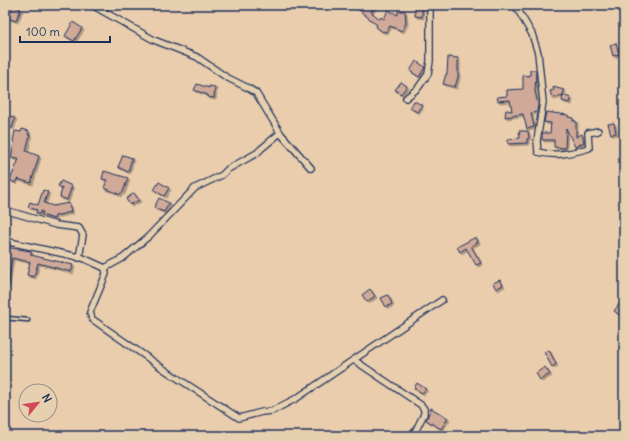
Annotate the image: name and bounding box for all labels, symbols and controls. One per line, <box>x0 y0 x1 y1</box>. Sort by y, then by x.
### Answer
scale bar <box>20 18 110 44</box>
text: 100 m <box>26 24 60 39</box>
north arrow <box>18 383 58 423</box>
text: N <box>39 391 55 405</box>

